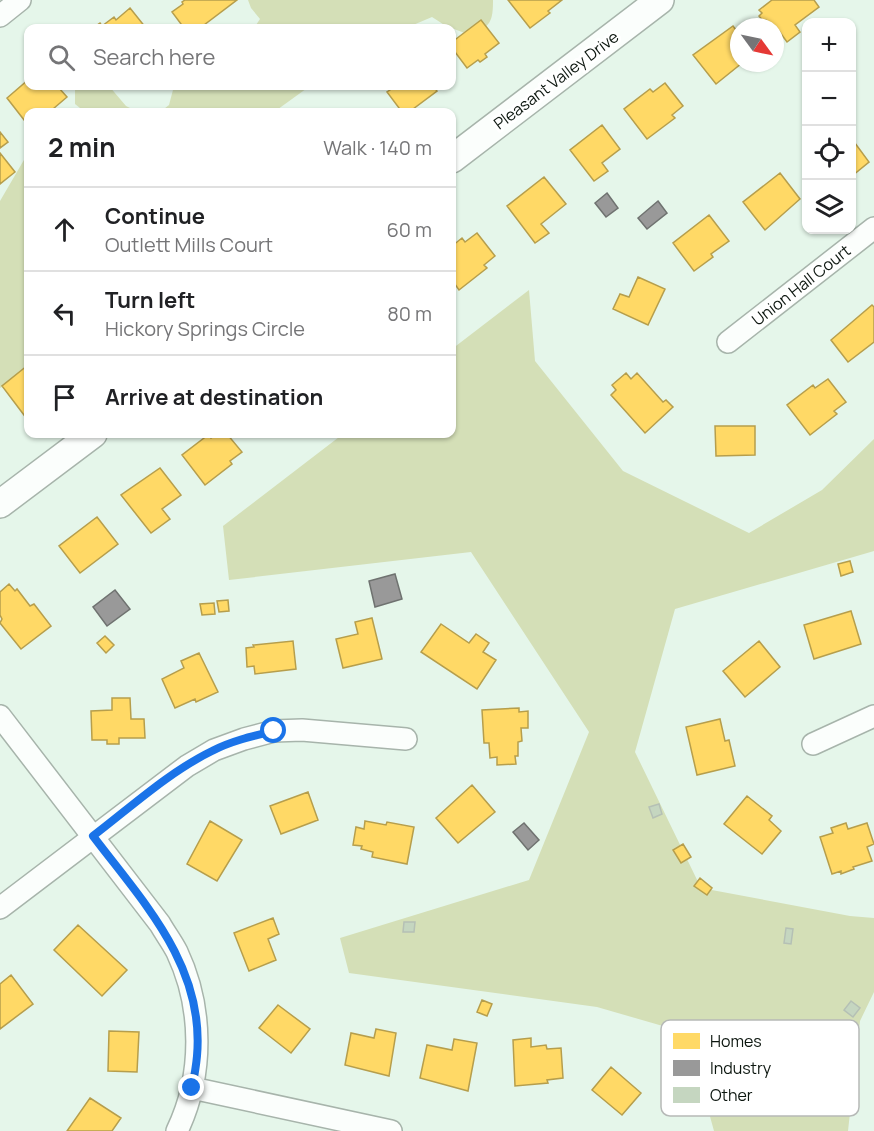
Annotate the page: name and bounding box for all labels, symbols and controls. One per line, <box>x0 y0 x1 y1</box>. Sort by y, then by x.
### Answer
north arrow <box>730 18 784 72</box>
map controls <box>802 18 856 234</box>
button: + <box>802 18 856 72</box>
search box <box>24 24 456 90</box>
street label: Pleasant Valley Drive <box>489 26 623 134</box>
icon: search <box>45 41 78 74</box>
text: Search here <box>93 42 215 72</box>
button: − <box>802 72 856 126</box>
button: locate <box>802 126 856 180</box>
text: 2 min <box>48 129 116 165</box>
text: Walk · 140 m <box>323 134 432 161</box>
button: layers <box>802 180 856 234</box>
text: Continue <box>105 201 205 231</box>
icon: ahead <box>48 213 81 246</box>
text: 60 m <box>386 216 432 243</box>
text: Outlett Mills Court <box>105 231 273 258</box>
street label: Union Hall Court <box>747 239 855 331</box>
text: Turn left <box>105 285 195 315</box>
icon: left <box>48 297 81 330</box>
text: 80 m <box>387 300 432 327</box>
text: Hickory Springs Circle <box>105 315 305 342</box>
icon: arrive <box>48 381 81 414</box>
text: Arrive at destination <box>105 382 323 412</box>
route start <box>260 717 286 743</box>
legend <box>661 1020 859 1116</box>
text: Homes <box>710 1030 762 1052</box>
text: Industry <box>710 1057 772 1079</box>
route end <box>178 1074 204 1100</box>
text: Other <box>710 1084 753 1106</box>

